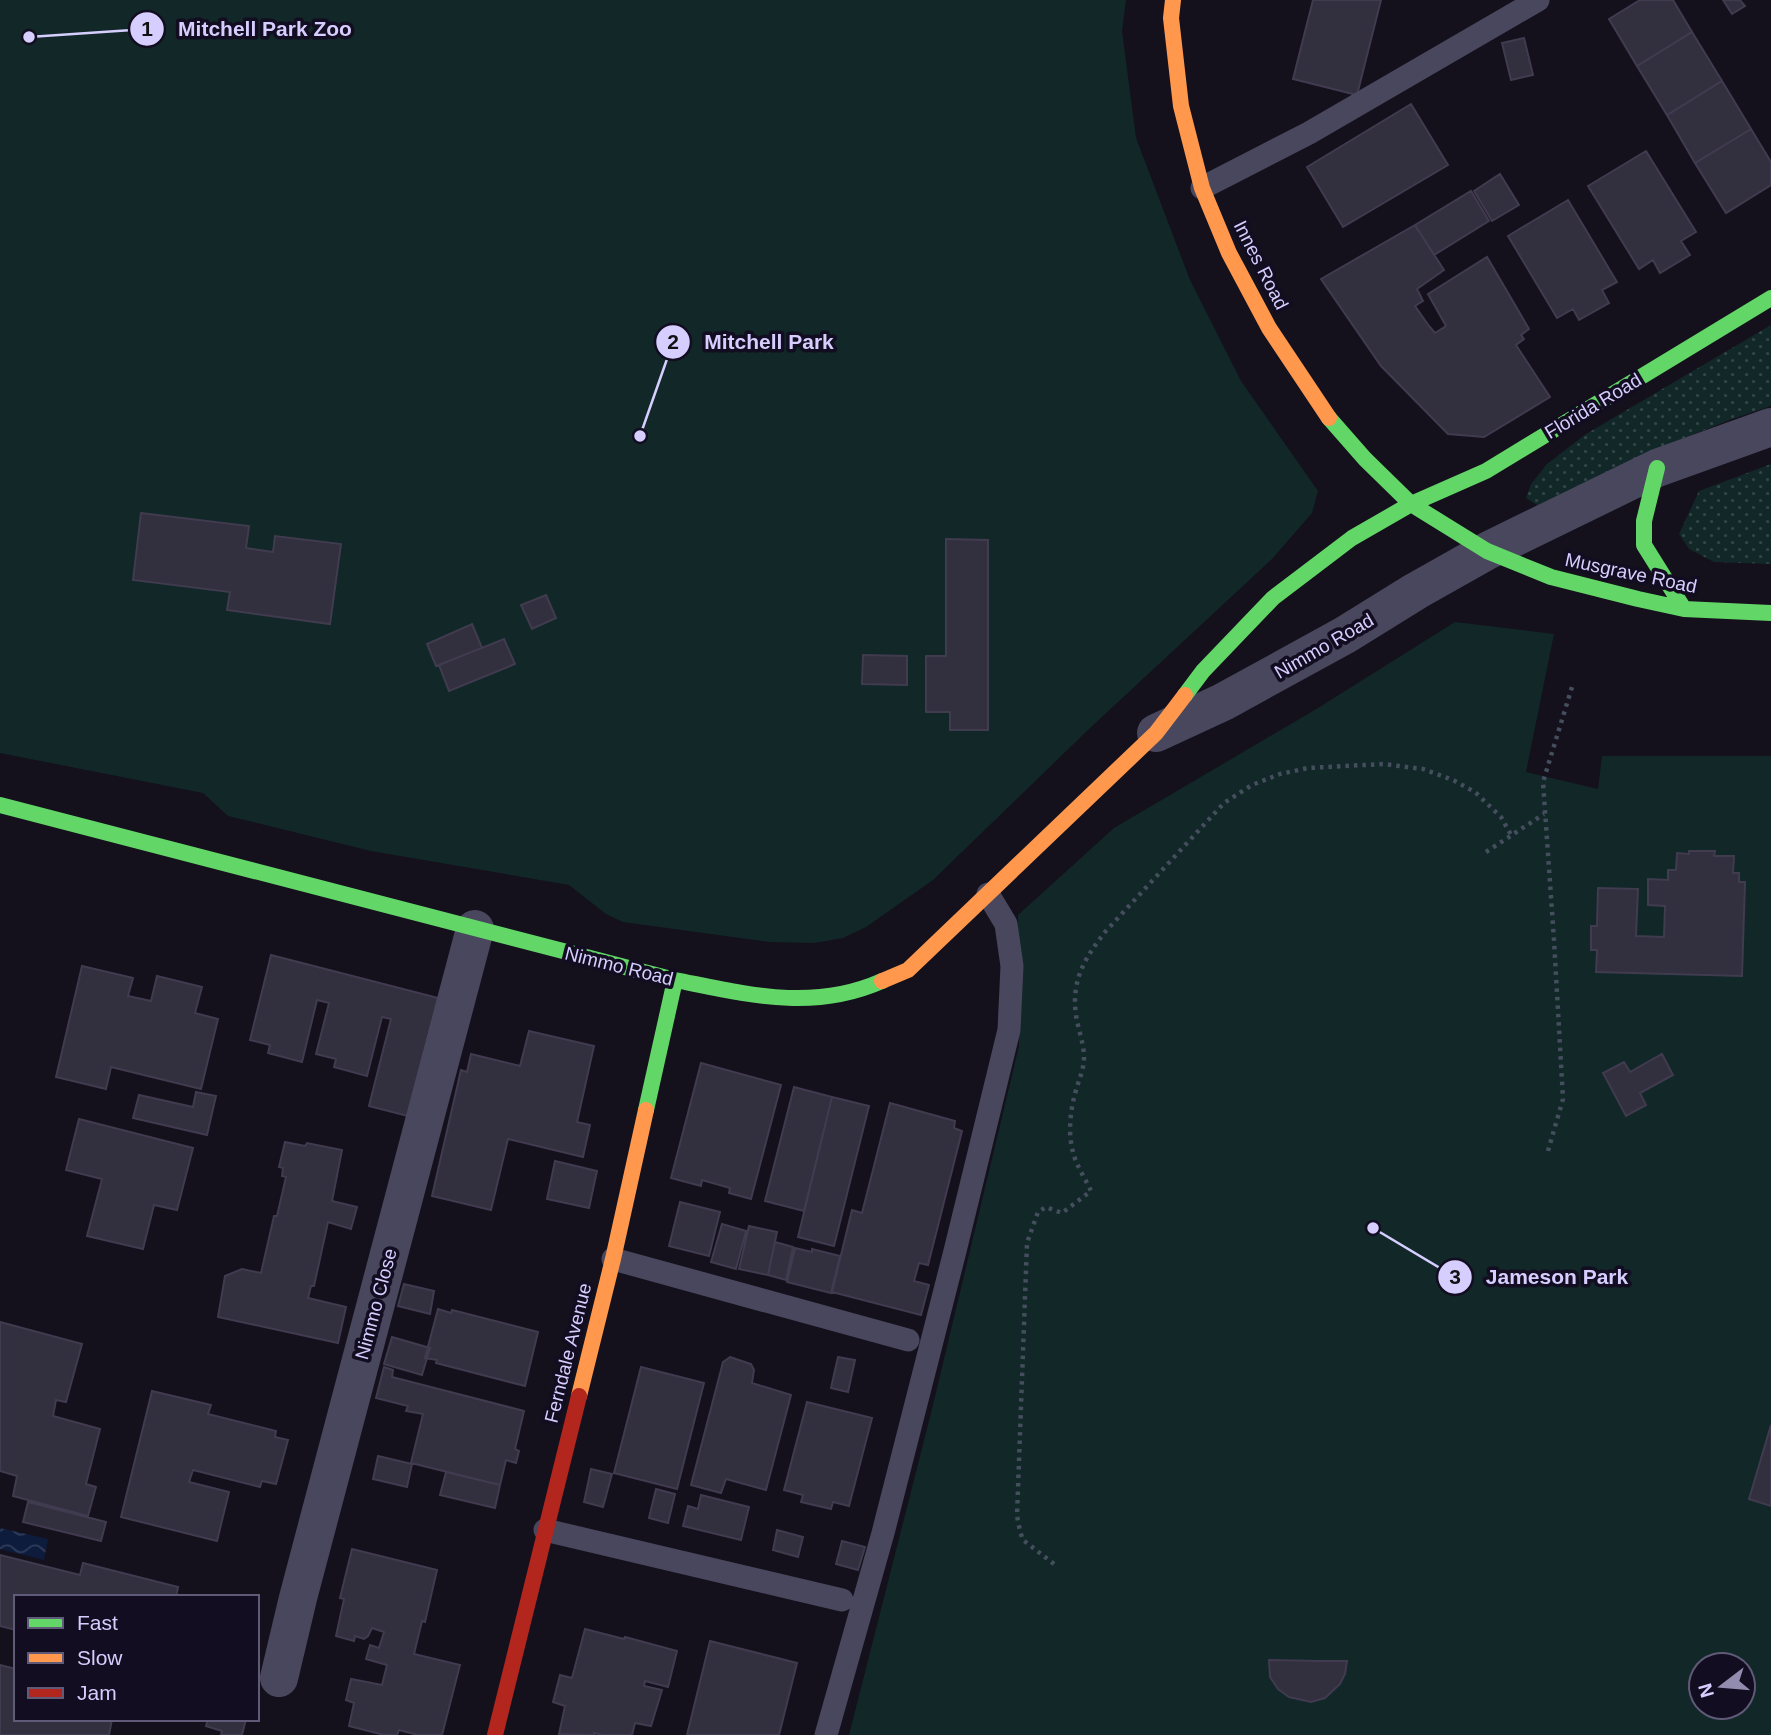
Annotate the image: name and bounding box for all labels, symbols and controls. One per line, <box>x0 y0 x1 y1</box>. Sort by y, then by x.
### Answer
callout: Mitchell Park Zoo <box>129 8 366 50</box>
text: 1 <box>141 17 153 40</box>
text: Mitchell Park Zoo <box>178 17 352 40</box>
street label: Innes Road <box>1230 217 1292 313</box>
callout: Mitchell Park <box>655 321 848 363</box>
text: 2 <box>667 330 679 353</box>
text: Mitchell Park <box>704 330 834 353</box>
street label: Florida Road <box>1541 369 1645 443</box>
street label: Musgrave Road <box>1563 549 1699 597</box>
street label: Nimmo Road <box>1271 609 1377 683</box>
street label: Nimmo Road <box>563 942 675 990</box>
street label: Nimmo Close <box>351 1246 401 1362</box>
callout: Jameson Park <box>1437 1256 1642 1298</box>
text: 3 <box>1449 1265 1461 1288</box>
text: Jameson Park <box>1486 1265 1629 1288</box>
street label: Ferndale Avenue <box>540 1281 596 1425</box>
legend <box>14 1595 259 1721</box>
text: Fast <box>77 1611 118 1634</box>
text: Slow <box>77 1646 123 1669</box>
north arrow <box>1687 1651 1757 1721</box>
text: Jam <box>77 1681 117 1704</box>
text: N <box>1694 1681 1718 1700</box>

